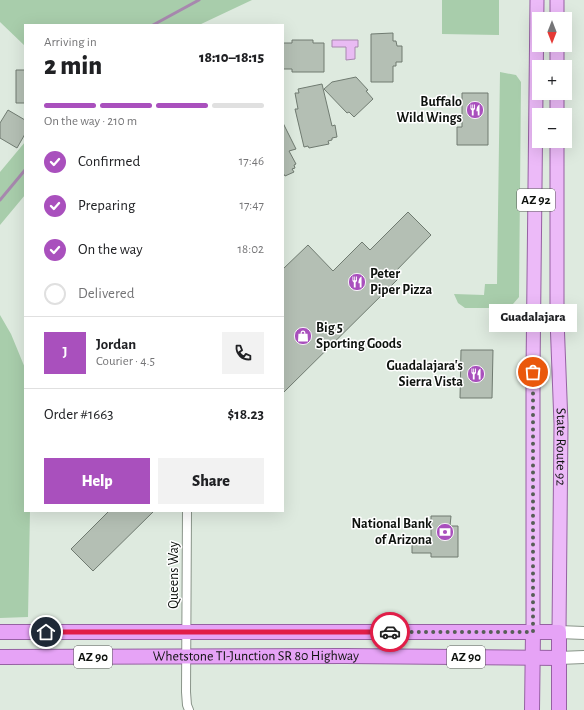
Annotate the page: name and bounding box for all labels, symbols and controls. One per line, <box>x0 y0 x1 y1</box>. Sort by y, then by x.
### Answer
north arrow <box>532 12 572 52</box>
map controls <box>532 12 572 148</box>
text: Arriving in <box>44 36 97 49</box>
text: 18:10–18:15 <box>199 50 264 65</box>
text: 2 min <box>44 53 102 79</box>
button: + <box>532 60 572 100</box>
place label: Buffalo Wild Wings <box>396 95 462 125</box>
restaurant icon: Buffalo Wild Wings <box>465 100 485 120</box>
button: − <box>532 108 572 148</box>
text: On the way · 210 m <box>44 115 137 128</box>
icon: check <box>44 151 66 173</box>
text: Confirmed <box>78 154 140 169</box>
text: 17:46 <box>239 155 264 168</box>
road number: AZ 92 <box>517 189 555 211</box>
icon: check <box>44 195 66 217</box>
text: Preparing <box>78 198 135 213</box>
text: 17:47 <box>239 199 264 212</box>
icon: check <box>44 239 66 261</box>
text: On the way <box>78 242 143 257</box>
text: 18:02 <box>238 243 264 256</box>
place label: Peter Piper Pizza <box>370 267 432 297</box>
restaurant icon: Peter Piper Pizza <box>347 272 367 292</box>
text: Delivered <box>78 286 135 301</box>
callout: Guadalajara <box>489 304 577 332</box>
text: Guadalajara <box>500 311 566 324</box>
place label: Big 5 Sporting Goods <box>316 321 402 351</box>
shop icon: Big 5 Sporting Goods <box>293 326 313 346</box>
button: phone <box>222 332 264 374</box>
text: Jordan <box>96 337 136 352</box>
text: J <box>62 345 68 360</box>
text: Courier · 4.5 <box>96 355 155 368</box>
pin <box>516 355 550 389</box>
place label: Guadalajara's Sierra Vista <box>386 359 463 389</box>
icon: bag <box>522 361 544 383</box>
restaurant icon: Guadalajara's Sierra Vista <box>466 364 486 384</box>
text: Order #1663 <box>44 407 114 422</box>
text: $18.23 <box>227 407 264 422</box>
street label: State Route 92 <box>553 408 568 486</box>
button: Help <box>44 458 150 504</box>
button: Share <box>158 458 264 504</box>
place label: National Bank of Arizona <box>352 517 432 547</box>
bank icon: National Bank of Arizona <box>435 522 455 542</box>
street label: Queens Way <box>167 541 181 609</box>
courier <box>370 612 410 652</box>
pin <box>29 615 63 649</box>
icon: home <box>35 621 57 643</box>
icon: car <box>379 621 401 643</box>
road number: AZ 90 <box>74 646 112 668</box>
road number: AZ 90 <box>447 646 485 668</box>
street label: Whetstone TI-Junction SR 80 Highway <box>153 649 359 664</box>

